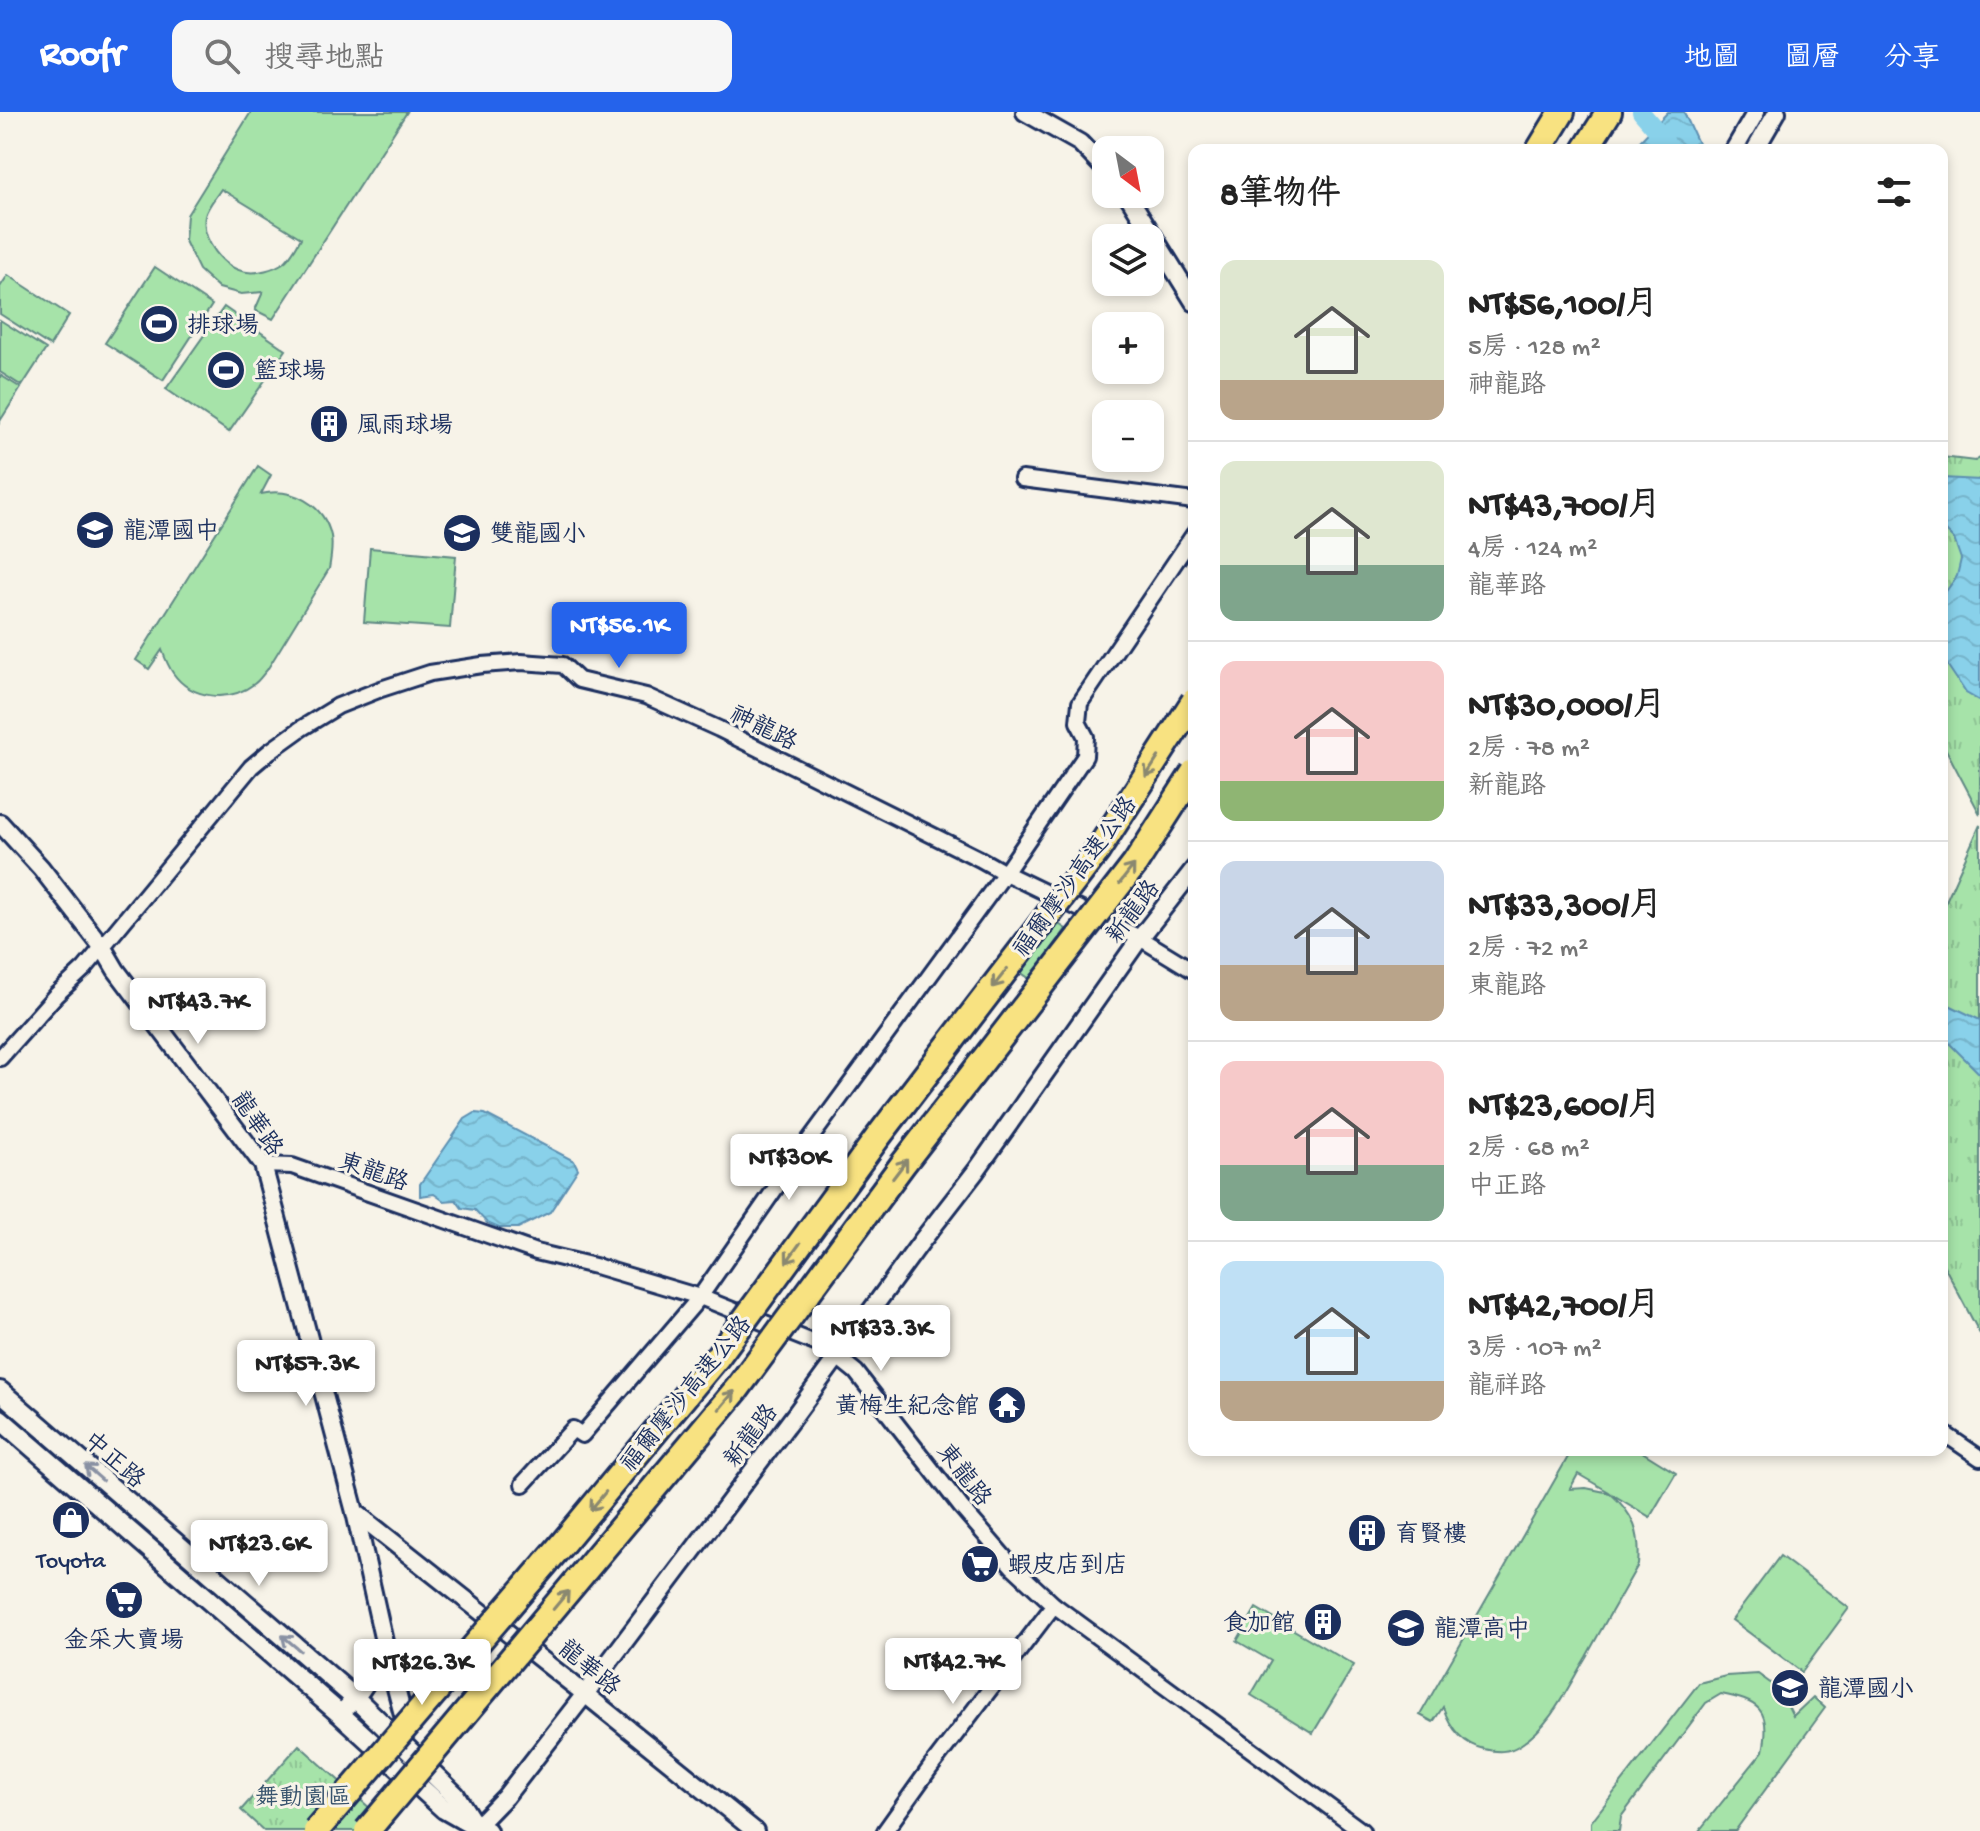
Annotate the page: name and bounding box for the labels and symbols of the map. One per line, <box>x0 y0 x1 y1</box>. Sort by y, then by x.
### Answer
north arrow <box>1092 136 1164 208</box>
sports icon: 排球場 <box>138 303 180 345</box>
place label: 排球場 <box>187 312 259 342</box>
sports icon: 籃球場 <box>205 349 247 391</box>
place label: 籃球場 <box>254 358 326 388</box>
building icon: 風雨球場 <box>308 403 350 445</box>
place label: 風雨球場 <box>357 412 453 442</box>
school or university icon: 龍潭國中 <box>74 509 116 551</box>
school or university icon: 雙龍國小 <box>441 512 483 554</box>
place label: 龍潭國中 <box>123 518 219 548</box>
place label: 雙龍國小 <box>490 521 586 551</box>
pin: NT$56.1K <box>536 602 702 670</box>
street label: 神龍路 <box>724 700 802 759</box>
one-way arrow <box>1143 755 1159 778</box>
street label: 福爾摩沙高速公路 <box>1007 791 1145 964</box>
one-way arrow <box>1118 864 1135 886</box>
street label: 新龍路 <box>1100 874 1168 951</box>
one-way arrow <box>991 967 1008 988</box>
pin: NT$43.7K <box>115 978 281 1046</box>
street label: 龍華路 <box>223 1086 289 1163</box>
pin: NT$30K <box>724 1134 854 1202</box>
street label: 東龍路 <box>334 1147 412 1200</box>
one-way arrow <box>891 1159 908 1180</box>
one-way arrow <box>785 1241 801 1263</box>
pin: NT$33.3K <box>798 1305 964 1373</box>
street label: 福爾摩沙高速公路 <box>614 1310 759 1479</box>
pin: NT$57.3K <box>223 1340 389 1408</box>
temple icon: 黃梅生紀念館 <box>986 1384 1028 1426</box>
one-way arrow <box>718 1390 736 1411</box>
place label: 黃梅生紀念館 <box>835 1393 979 1423</box>
street label: 新龍路 <box>718 1398 786 1475</box>
street label: 中正路 <box>76 1426 151 1496</box>
street label: 東龍路 <box>929 1438 997 1513</box>
one-way arrow <box>85 1464 105 1482</box>
one-way arrow <box>589 1490 607 1511</box>
shop icon: Toyota <box>50 1499 92 1541</box>
building icon: 育賢樓 <box>1346 1512 1388 1554</box>
pin: NT$23.6K <box>176 1520 342 1588</box>
place label: 育賢樓 <box>1395 1521 1467 1551</box>
supermarket icon: 蝦皮店到店 <box>959 1543 1001 1585</box>
place label: Toyota <box>34 1548 106 1577</box>
place label: 蝦皮店到店 <box>1008 1552 1128 1582</box>
supermarket icon: 金采大賣場 <box>103 1579 145 1621</box>
one-way arrow <box>552 1590 570 1611</box>
building icon: 食加館 <box>1302 1601 1344 1643</box>
school or university icon: 龍潭高中 <box>1385 1607 1427 1649</box>
place label: 食加館 <box>1223 1610 1295 1640</box>
place label: 龍潭高中 <box>1434 1616 1530 1646</box>
place label: 金采大賣場 <box>64 1627 184 1657</box>
one-way arrow <box>281 1634 301 1652</box>
street label: 龍華路 <box>551 1634 626 1704</box>
pin: NT$42.7K <box>870 1638 1036 1706</box>
pin: NT$26.3K <box>339 1639 505 1707</box>
school or university icon: 龍潭國小 <box>1769 1667 1811 1709</box>
place label: 龍潭國小 <box>1818 1676 1914 1706</box>
park label: 舞動園區 <box>255 1784 351 1814</box>

